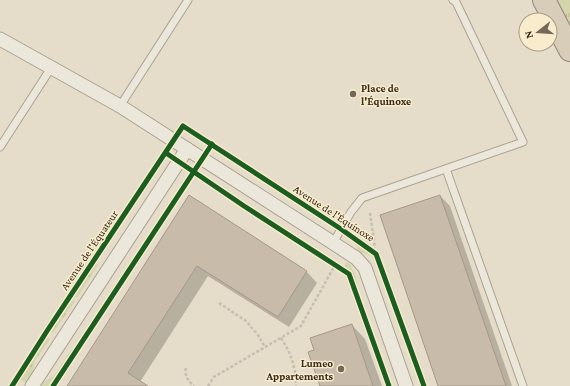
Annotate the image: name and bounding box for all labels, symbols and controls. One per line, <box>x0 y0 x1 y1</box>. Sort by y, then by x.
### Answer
north arrow <box>518 12 558 52</box>
text: N <box>521 29 535 40</box>
place label: Place de l'Équinoxe <box>361 82 411 107</box>
marker: Place de l'Équinoxe <box>348 89 358 99</box>
street label: Avenue de l'Équinoxe <box>291 182 377 245</box>
street label: Avenue de l'Équateur <box>58 208 121 293</box>
place label: Lumeo Appartements <box>266 357 334 382</box>
marker: Lumeo Appartements <box>336 364 346 374</box>

